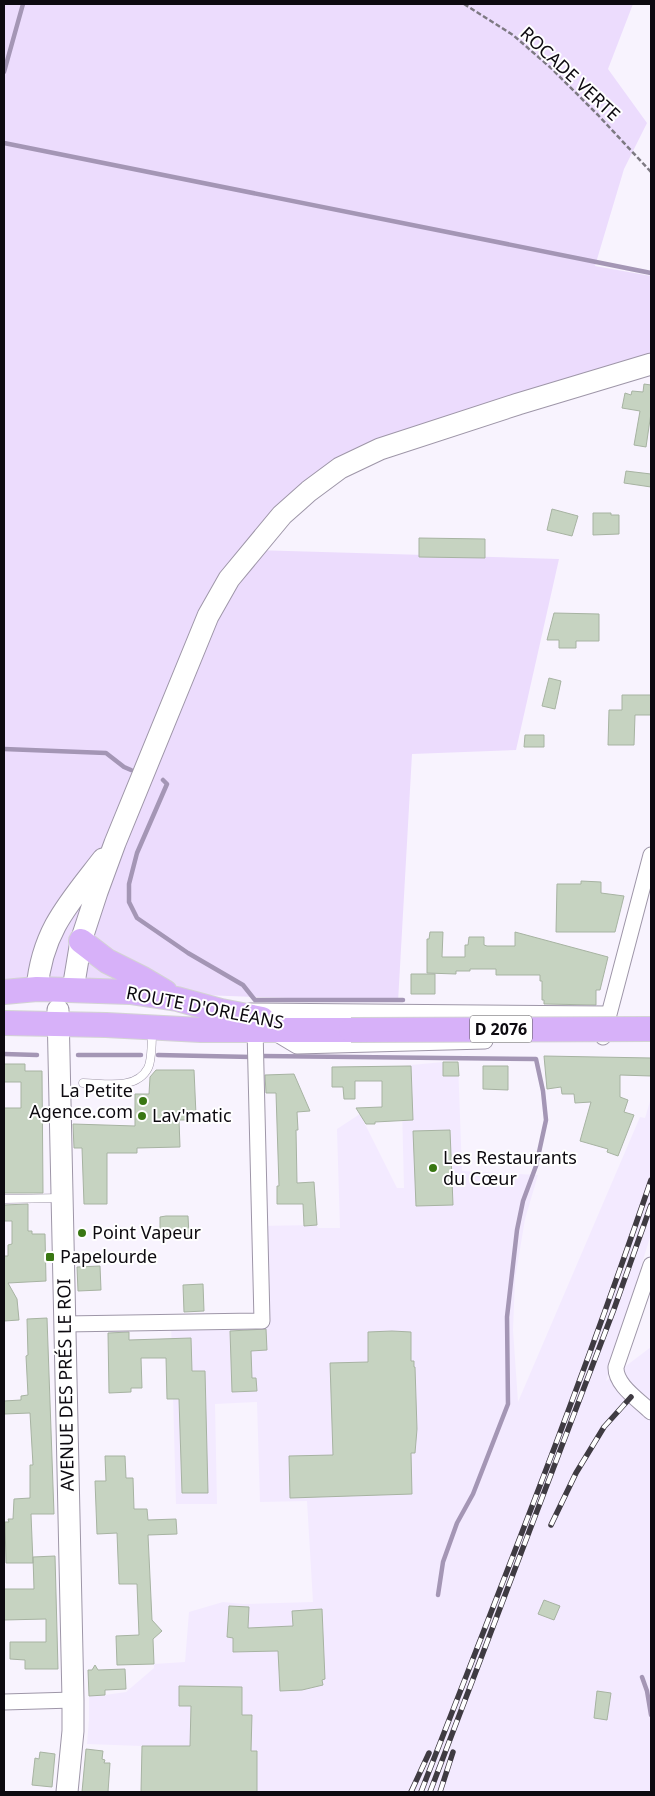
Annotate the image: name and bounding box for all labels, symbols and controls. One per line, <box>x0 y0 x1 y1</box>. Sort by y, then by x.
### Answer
street label: ROCADE VERTE <box>516 21 626 126</box>
street label: ROUTE D'ORLÉANS <box>124 980 286 1034</box>
road number: D 2076 <box>470 1016 532 1042</box>
place label: La Petite Agence.com <box>29 1078 133 1123</box>
marker: La Petite Agence.com <box>137 1095 149 1107</box>
place label: Lav'matic <box>152 1103 232 1127</box>
marker: Lav'matic <box>136 1110 148 1122</box>
place label: Les Restaurants du Cœur <box>443 1145 577 1190</box>
marker: Les Restaurants du Cœur <box>427 1162 439 1174</box>
place label: Point Vapeur <box>92 1220 202 1244</box>
marker: Point Vapeur <box>76 1227 88 1239</box>
place label: Papelourde <box>60 1244 157 1268</box>
marker: Papelourde <box>44 1251 56 1263</box>
street label: AVENUE DES PRÉS LE ROI <box>51 1278 79 1492</box>

